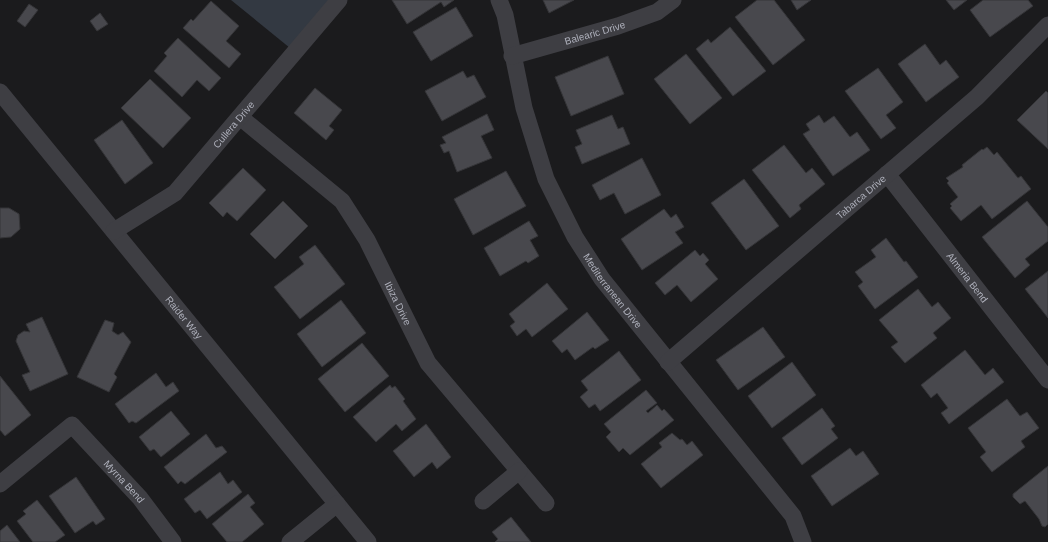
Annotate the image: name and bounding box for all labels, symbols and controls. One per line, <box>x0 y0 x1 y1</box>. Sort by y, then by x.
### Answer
street label: Balearic Drive <box>563 18 627 46</box>
street label: Cullera Drive <box>210 98 257 150</box>
street label: Tabarca Drive <box>834 172 888 221</box>
street label: Almeria Bend <box>945 250 991 304</box>
street label: Mediterranean Drive <box>581 251 645 330</box>
street label: Ibiza Drive <box>383 280 414 327</box>
street label: Raider Way <box>164 294 205 341</box>
street label: Myrna Bend <box>102 458 147 505</box>

